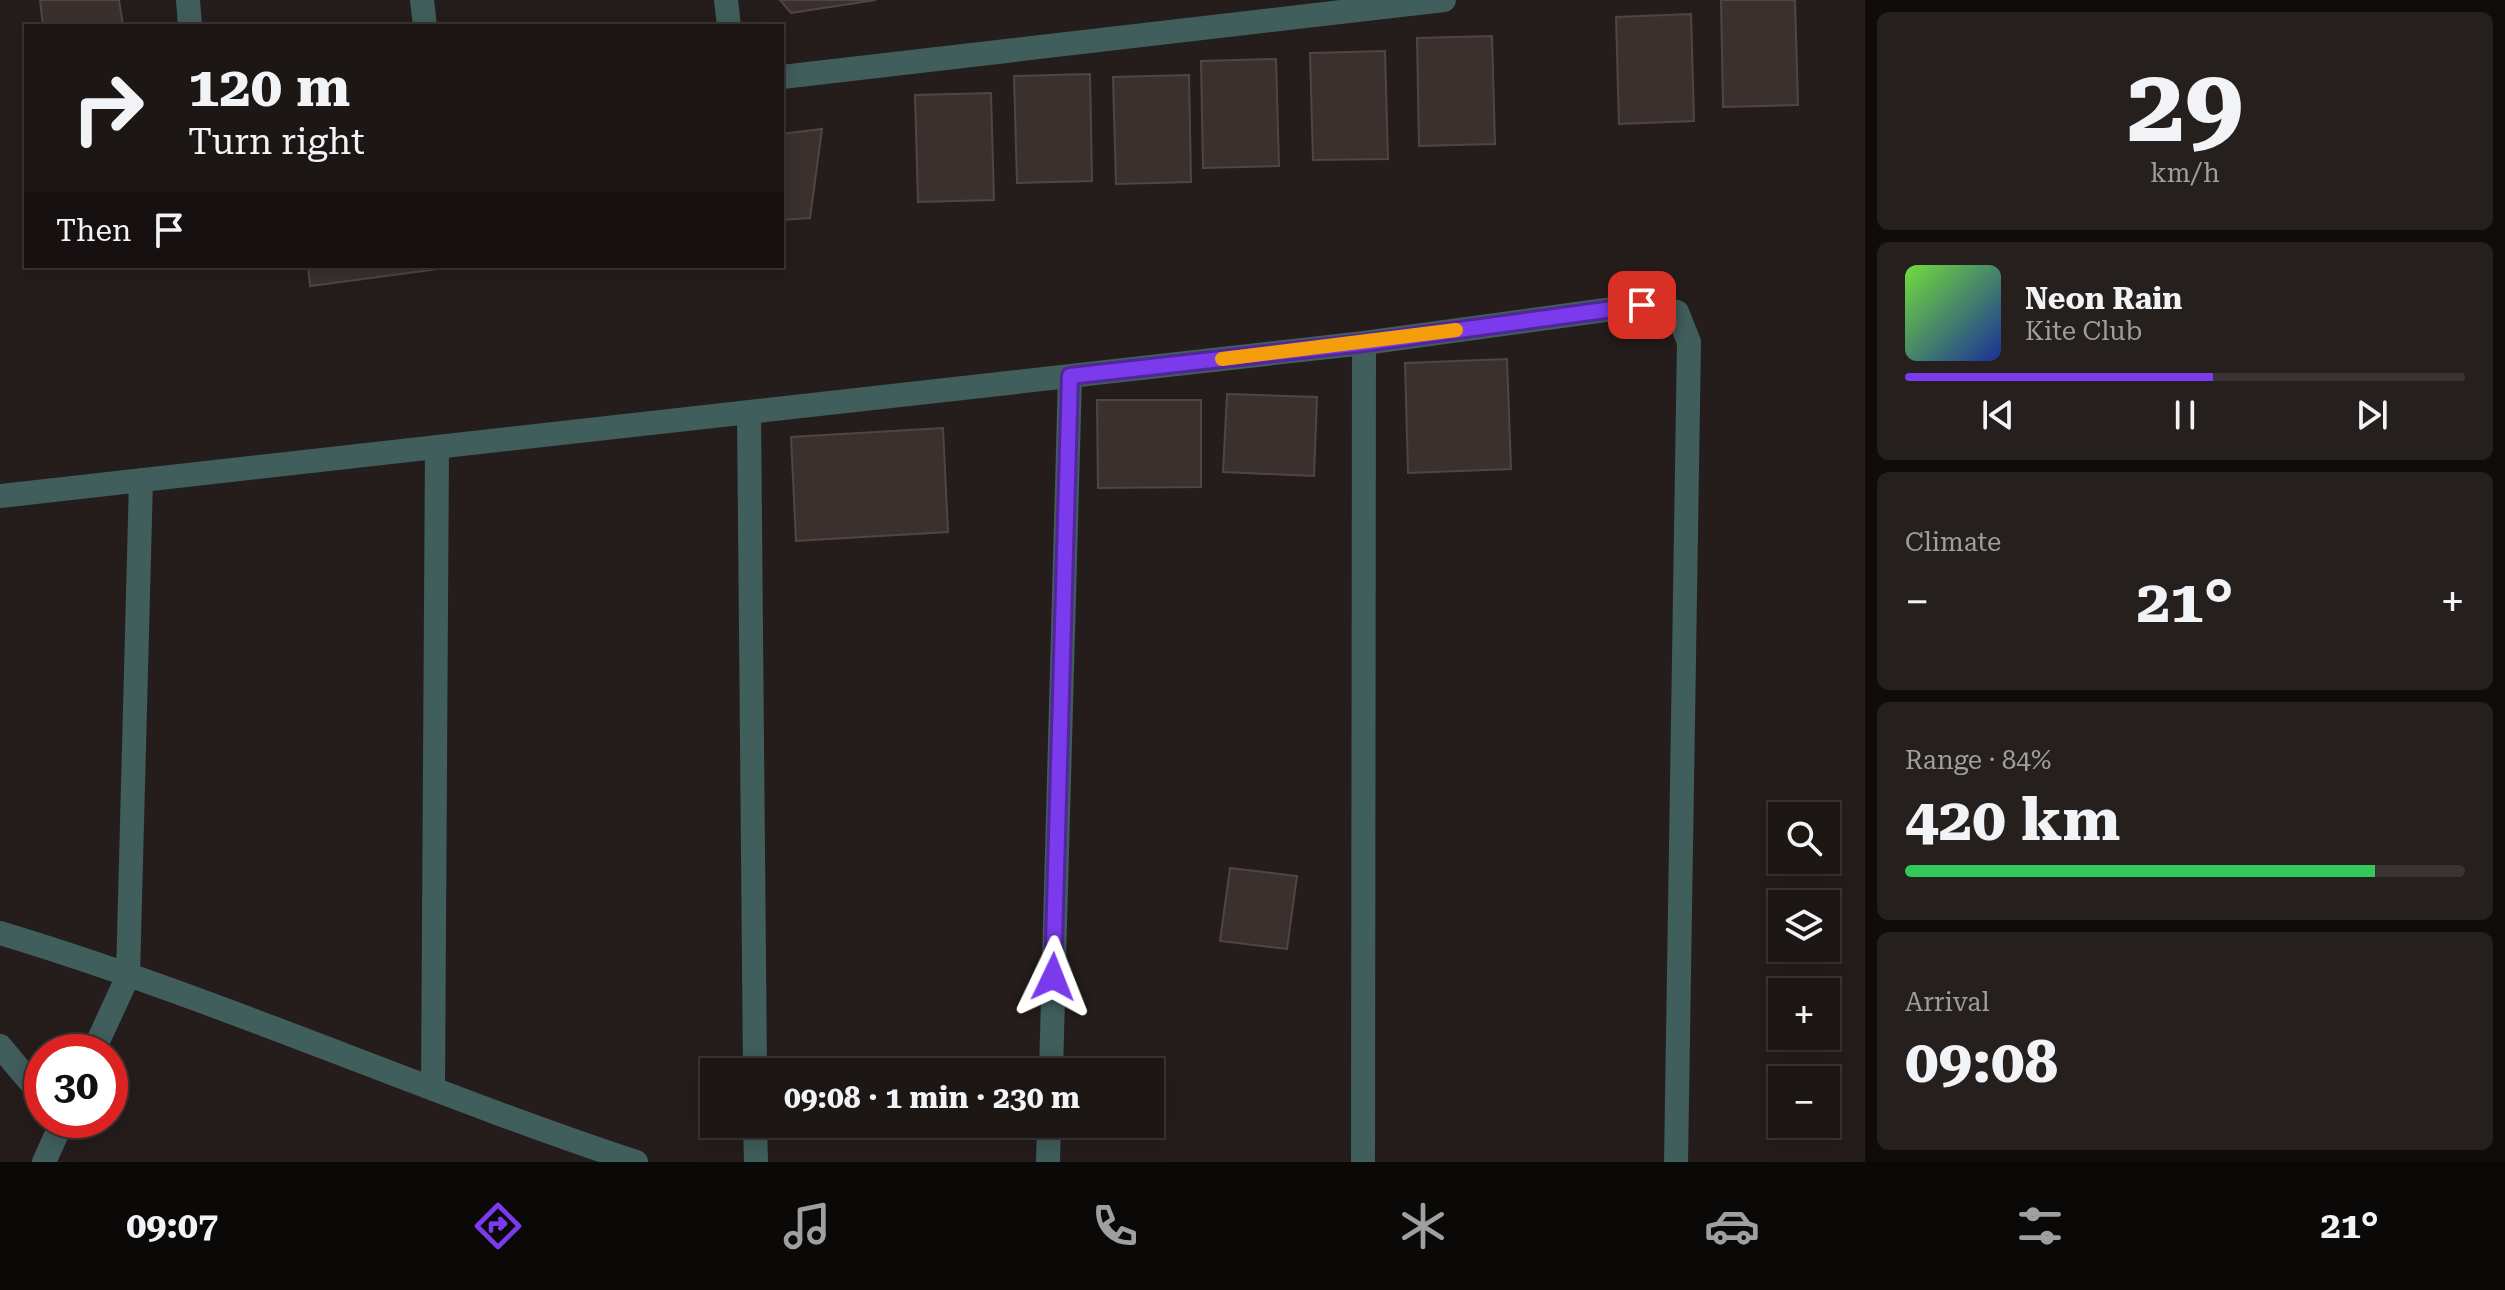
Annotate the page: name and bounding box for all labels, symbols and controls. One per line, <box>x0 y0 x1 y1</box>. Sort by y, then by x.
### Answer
text: 29 <box>2127 45 2243 166</box>
text: 120 m <box>188 54 350 120</box>
icon: right <box>56 56 160 160</box>
text: Turn right <box>188 121 365 163</box>
text: km/h <box>2150 158 2220 188</box>
icon: arrive <box>147 208 191 252</box>
text: Then <box>56 213 131 248</box>
pin <box>1608 271 1676 339</box>
text: Neon Rain <box>2025 281 2182 316</box>
icon: arrive <box>1620 283 1664 327</box>
text: Kite Club <box>2025 316 2142 346</box>
icon: previous <box>1976 393 2020 437</box>
icon: pause <box>2163 393 2207 437</box>
icon: next <box>2350 393 2394 437</box>
text: Climate <box>1905 527 2001 557</box>
text: 21° <box>2136 566 2234 637</box>
text: − <box>1905 576 1930 628</box>
text: + <box>2440 576 2465 628</box>
text: Range · 84% <box>1905 745 2051 775</box>
text: 420 km <box>1905 784 2120 855</box>
map controls <box>1768 802 1840 1138</box>
button: search <box>1768 802 1840 874</box>
button: layers <box>1768 890 1840 962</box>
position arrow <box>1011 935 1095 1019</box>
button: + <box>1768 978 1840 1050</box>
text: Arrival <box>1905 987 1990 1017</box>
text: 09:08 <box>1905 1026 2058 1097</box>
speed limit sign: 30 <box>24 1034 128 1138</box>
button: − <box>1768 1066 1840 1138</box>
text: 09:08 · 1 min · 230 m <box>784 1080 1080 1115</box>
icon: directions <box>470 1198 526 1254</box>
icon: music <box>779 1198 835 1254</box>
icon: phone <box>1087 1198 1143 1254</box>
icon: climate <box>1395 1198 1451 1254</box>
icon: car <box>1704 1198 1760 1254</box>
icon: filters <box>2012 1198 2068 1254</box>
text: 09:07 <box>126 1205 218 1247</box>
text: 21° <box>2321 1205 2379 1247</box>

